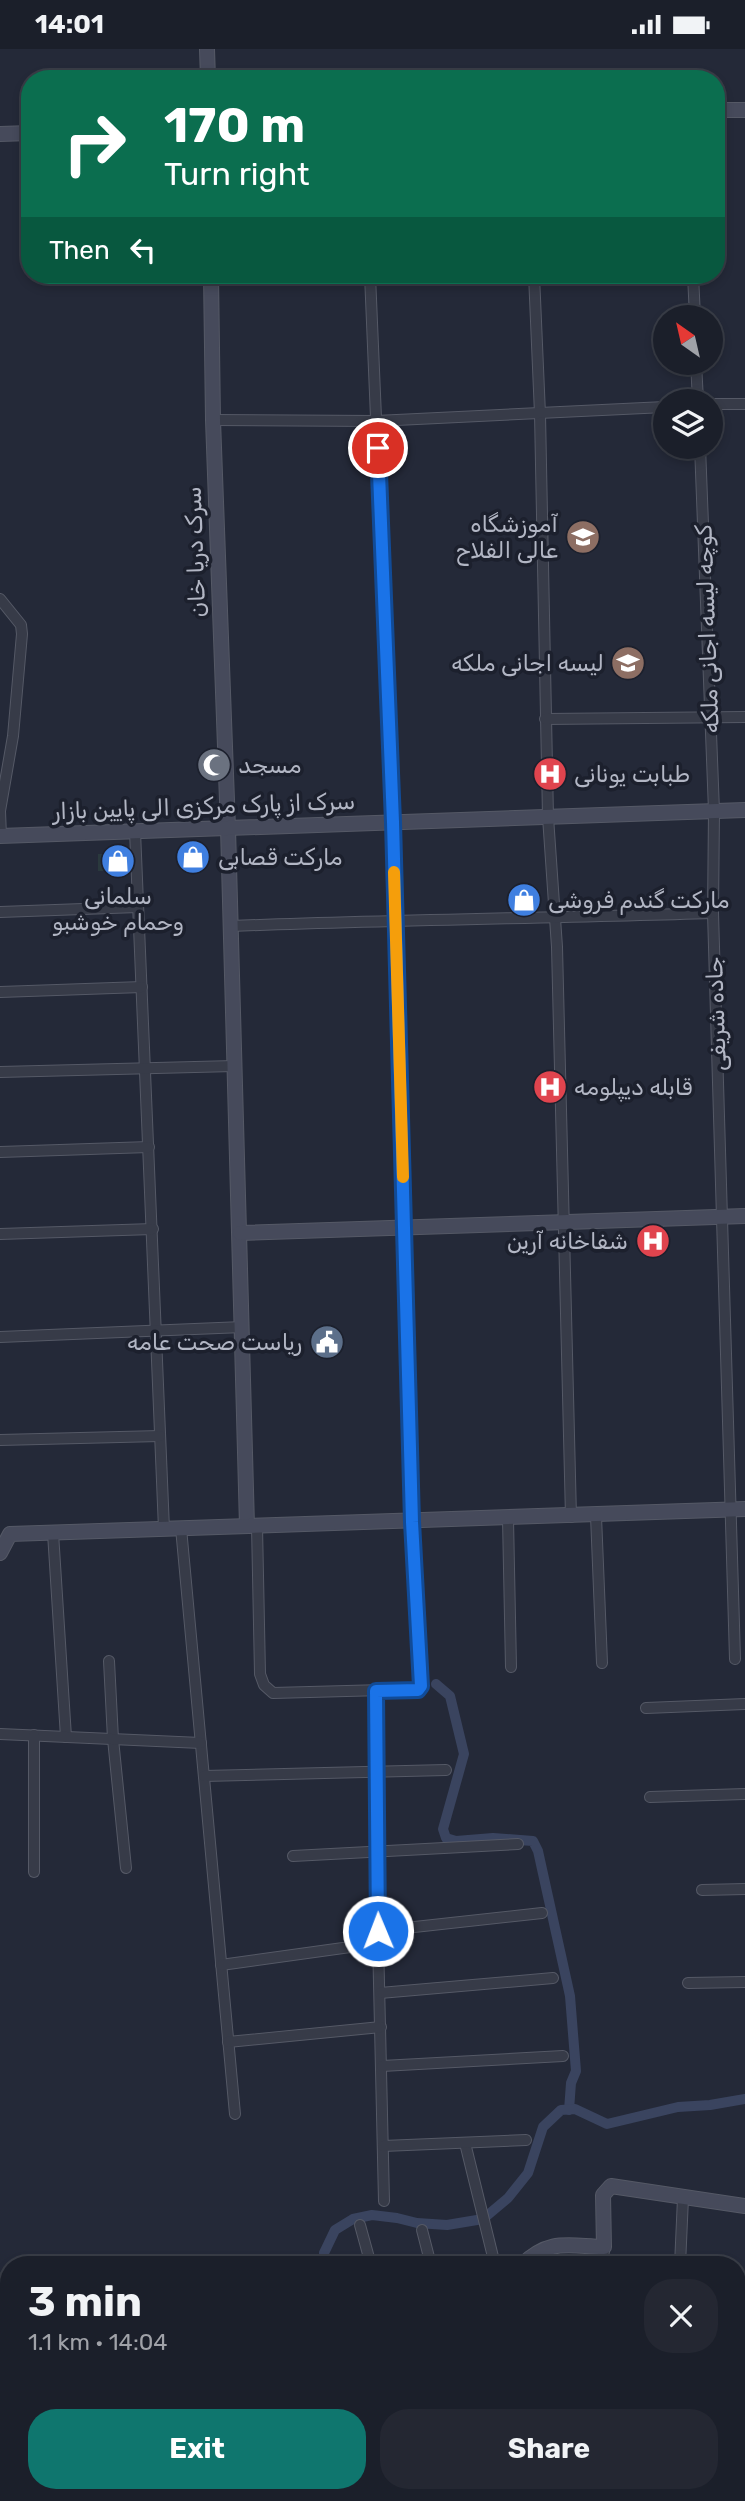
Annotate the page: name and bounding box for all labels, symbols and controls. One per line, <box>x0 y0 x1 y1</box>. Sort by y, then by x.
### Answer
text: 14:01 <box>35 9 104 40</box>
text: 170 m <box>164 96 305 154</box>
icon: right <box>49 98 140 189</box>
text: Turn right <box>164 155 309 193</box>
icon: left <box>124 231 162 269</box>
text: Then <box>49 235 110 266</box>
north arrow <box>653 305 723 375</box>
map controls <box>653 305 723 459</box>
button: layers <box>653 389 723 459</box>
pin <box>348 418 408 478</box>
icon: arrive <box>359 429 397 467</box>
street label: سرک دریا خان <box>179 486 211 618</box>
place label: آموزشگاه عالی الفلاح <box>456 510 558 566</box>
school or university icon: آموزشگاه عالی الفلاح <box>564 518 602 556</box>
street label: کوچه لیسه اجانی ملکه <box>689 524 725 734</box>
school or university icon: لیسه اجانی ملکه <box>609 644 647 682</box>
place label: لیسه اجانی ملکه <box>451 649 604 677</box>
mosque icon: مسجد <box>195 746 233 784</box>
place label: مسجد <box>238 751 301 779</box>
hospital icon: طبابت یونانی <box>531 755 569 793</box>
place label: طبابت یونانی <box>574 760 690 788</box>
street label: سرک از پارک مرکزی الی پایین بازار <box>50 787 356 827</box>
shop icon: مارکت قصابی <box>174 838 212 876</box>
shop icon: سلمانی وحمام خوشبو <box>99 842 137 880</box>
place label: مارکت قصابی <box>218 843 342 871</box>
shop icon: مارکت گندم فروشی <box>505 881 543 919</box>
place label: سلمانی وحمام خوشبو <box>52 882 184 937</box>
place label: مارکت گندم فروشی <box>548 886 729 915</box>
street label: جاده شریفی <box>700 956 732 1072</box>
hospital icon: قابله دیپلومه <box>531 1068 569 1106</box>
place label: قابله دیپلومه <box>574 1073 693 1103</box>
hospital icon: شفاخانه آرین <box>634 1222 672 1260</box>
place label: شفاخانه آرین <box>507 1227 628 1255</box>
public building icon: ریاست صحت عامه <box>308 1323 346 1361</box>
place label: ریاست صحت عامه <box>127 1328 302 1356</box>
position arrow <box>341 1894 415 1968</box>
text: 3 min <box>28 2277 142 2327</box>
button: close <box>644 2279 718 2353</box>
text: 1.1 km · 14:04 <box>28 2328 168 2356</box>
button: Exit <box>28 2409 366 2489</box>
button: Share <box>380 2409 718 2489</box>

